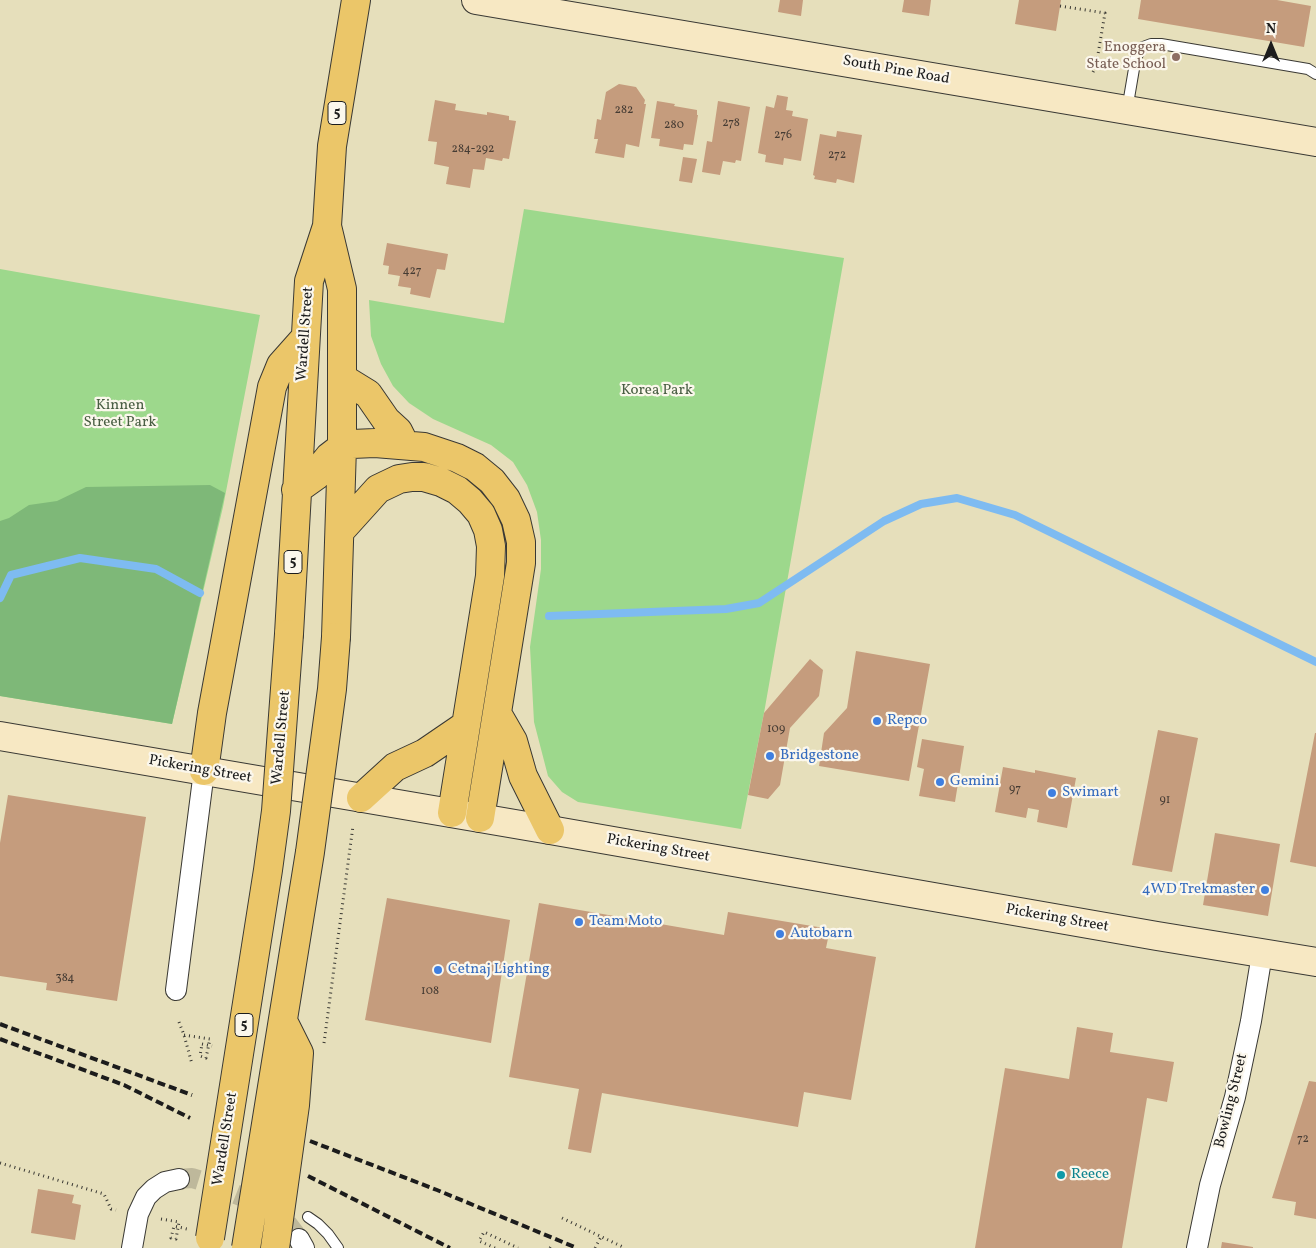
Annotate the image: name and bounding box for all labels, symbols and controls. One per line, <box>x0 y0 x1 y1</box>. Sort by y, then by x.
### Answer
north arrow <box>1246 20 1296 70</box>
text: N <box>1266 20 1276 39</box>
place label: Enoggera State School <box>1086 39 1166 74</box>
marker: Enoggera State School <box>1170 51 1182 63</box>
street label: South Pine Road <box>841 53 951 89</box>
road number: 5 <box>328 102 346 125</box>
house number: 282 <box>615 104 633 118</box>
house number: 278 <box>722 117 740 131</box>
house number: 280 <box>664 119 684 133</box>
house number: 276 <box>774 129 792 143</box>
house number: 284-292 <box>452 143 494 157</box>
house number: 272 <box>828 149 846 163</box>
house number: 427 <box>402 265 422 279</box>
street label: Wardell Street <box>294 286 318 382</box>
park label: Korea Park <box>621 382 693 400</box>
park label: Kinnen Street Park <box>84 397 156 432</box>
road number: 5 <box>284 550 302 574</box>
street label: Wardell Street <box>269 690 295 786</box>
place label: Repco <box>887 712 927 730</box>
marker: Repco <box>871 715 883 727</box>
house number: 109 <box>767 723 785 737</box>
place label: Bridgestone <box>780 747 859 765</box>
marker: Bridgestone <box>764 750 776 762</box>
street label: Pickering Street <box>147 752 253 788</box>
place label: Gemini <box>950 773 999 791</box>
marker: Gemini <box>934 776 946 788</box>
house number: 97 <box>1009 783 1021 797</box>
place label: Swimart <box>1062 784 1119 802</box>
marker: Swimart <box>1046 787 1058 799</box>
house number: 91 <box>1160 794 1170 808</box>
street label: Pickering Street <box>605 831 711 867</box>
place label: 4WD Trekmaster <box>1142 881 1255 899</box>
marker: 4WD Trekmaster <box>1259 884 1271 896</box>
street label: Pickering Street <box>1004 901 1110 937</box>
place label: Team Moto <box>589 913 662 931</box>
marker: Team Moto <box>573 916 585 928</box>
place label: Autobarn <box>790 925 853 943</box>
marker: Autobarn <box>774 928 786 940</box>
place label: Cetnaj Lighting <box>448 961 550 979</box>
marker: Cetnaj Lighting <box>432 964 444 976</box>
house number: 384 <box>55 972 75 986</box>
house number: 108 <box>421 985 439 999</box>
road number: 5 <box>235 1014 253 1036</box>
street label: Bowling Street <box>1212 1052 1252 1150</box>
street label: Wardell Street <box>210 1091 242 1187</box>
house number: 72 <box>1297 1133 1309 1147</box>
place label: Reece <box>1071 1166 1109 1184</box>
marker: Reece <box>1055 1169 1067 1181</box>

